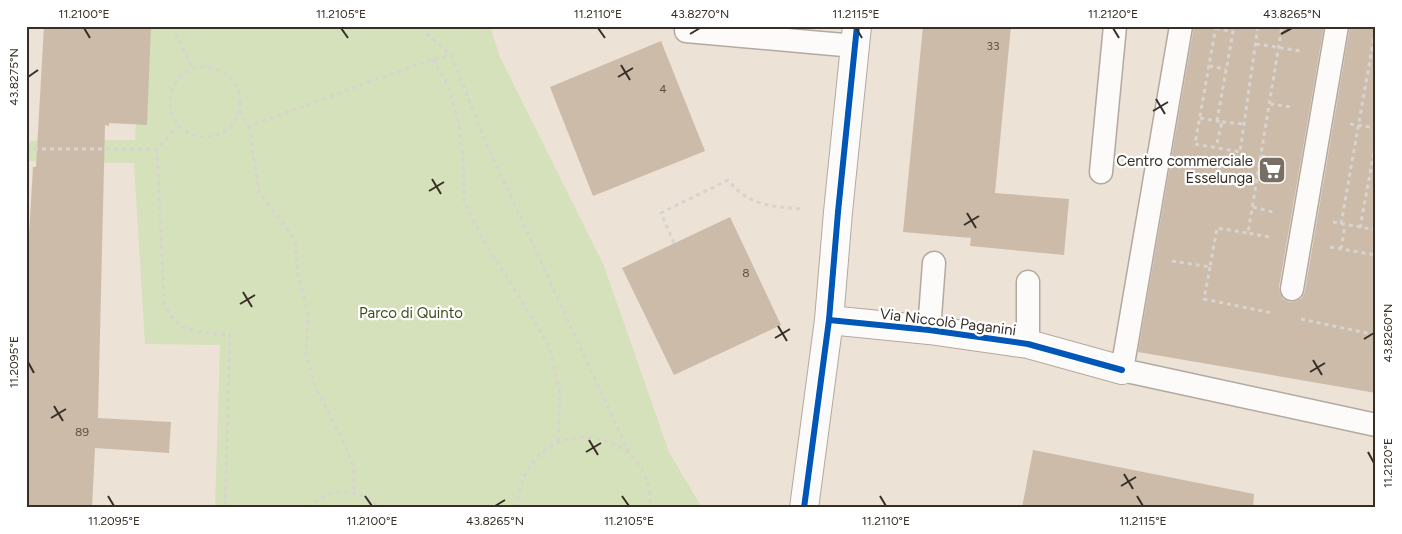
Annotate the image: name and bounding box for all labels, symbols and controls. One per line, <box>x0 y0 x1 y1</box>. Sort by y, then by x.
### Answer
text: 11.2100°E <box>59 7 110 21</box>
text: 11.2105°E <box>316 7 366 21</box>
text: 11.2110°E <box>574 7 622 21</box>
text: 43.8270°N <box>671 7 729 21</box>
text: 11.2115°E <box>832 7 880 21</box>
text: 11.2120°E <box>1088 7 1138 21</box>
text: 43.8265°N <box>1263 7 1321 21</box>
house number: 33 <box>986 39 1000 53</box>
text: 43.8275°N <box>7 48 21 106</box>
house number: 4 <box>659 82 667 96</box>
place label: Centro commerciale Esselunga <box>1116 152 1253 187</box>
supermarket icon: Centro commerciale Esselunga <box>1257 155 1287 185</box>
house number: 8 <box>742 266 750 280</box>
park label: Parco di Quinto <box>359 304 463 322</box>
text: 43.8260°N <box>1381 304 1395 362</box>
street label: Via Niccolò Paganini <box>879 305 1017 339</box>
text: 11.2095°E <box>7 336 21 388</box>
house number: 89 <box>75 425 89 439</box>
text: 11.2120°E <box>1381 438 1395 488</box>
text: 11.2095°E <box>88 514 140 528</box>
text: 11.2100°E <box>347 514 398 528</box>
text: 43.8265°N <box>466 514 524 528</box>
text: 11.2105°E <box>604 514 654 528</box>
text: 11.2110°E <box>862 514 910 528</box>
text: 11.2115°E <box>1119 514 1167 528</box>

